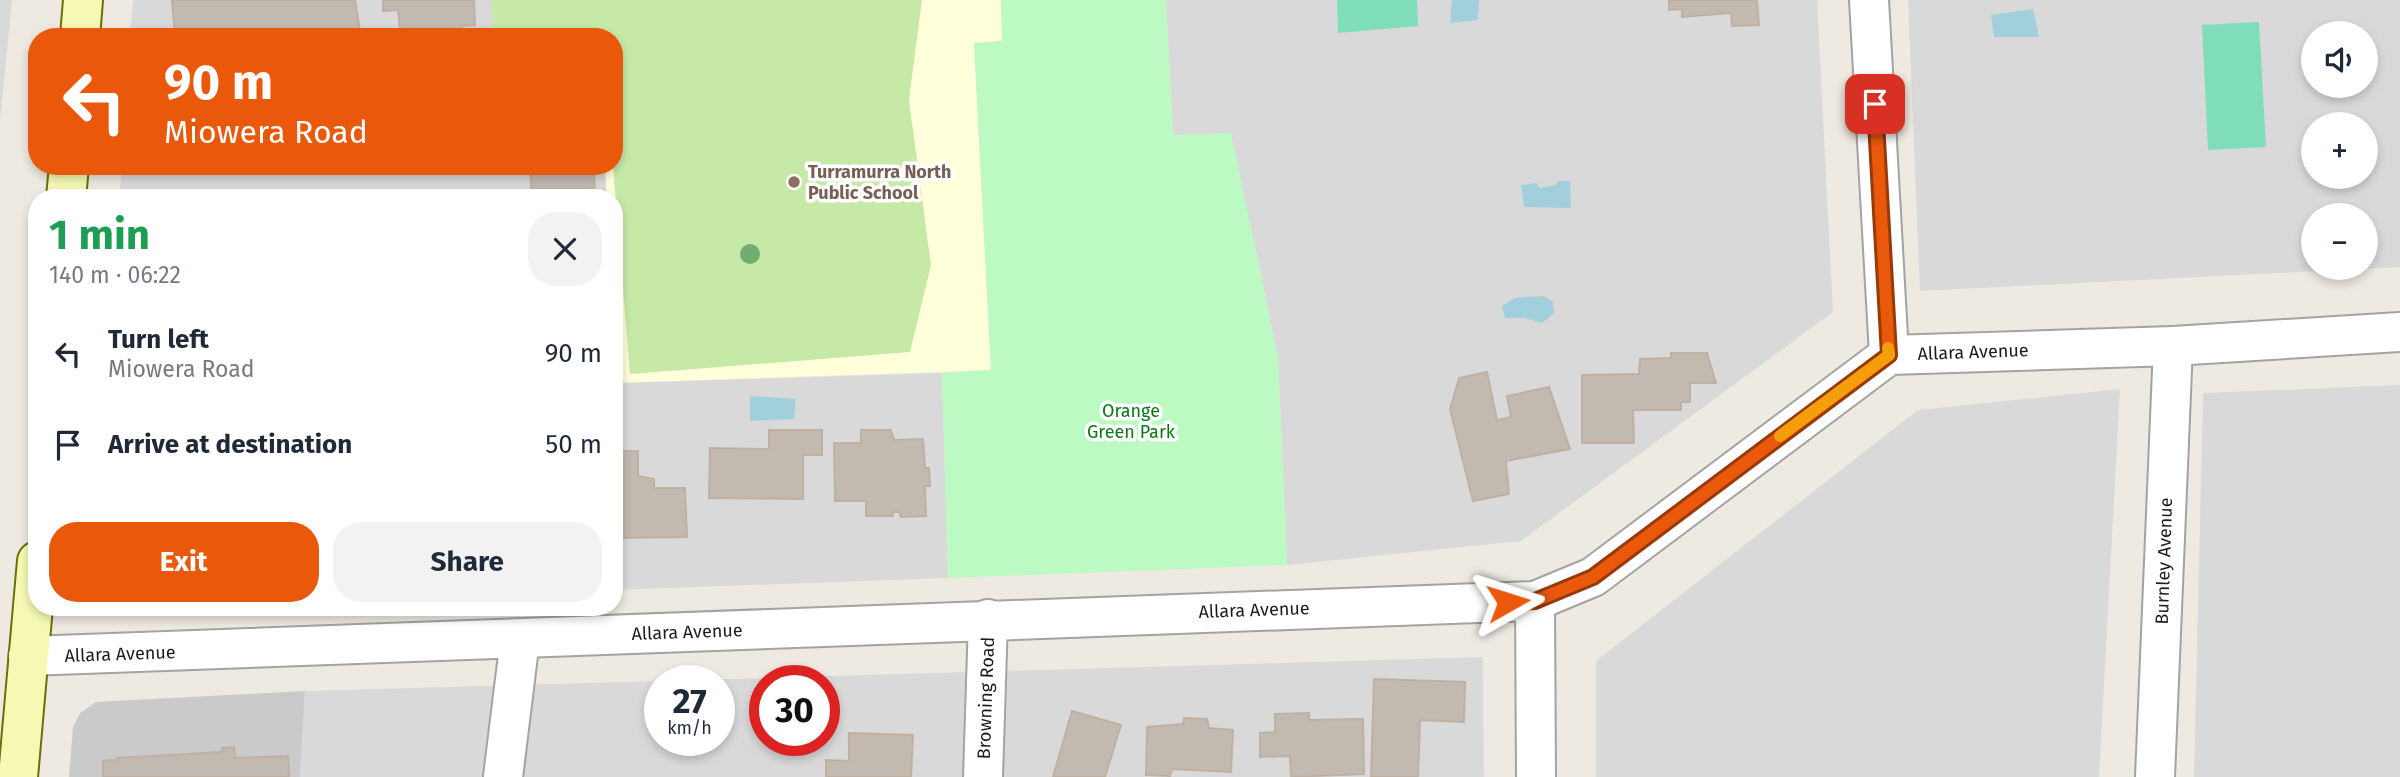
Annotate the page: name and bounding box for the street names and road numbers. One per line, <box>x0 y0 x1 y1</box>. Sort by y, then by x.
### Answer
street label: Allara Avenue <box>1917 339 2029 365</box>
street label: Burnley Avenue <box>2151 497 2177 625</box>
street label: Allara Avenue <box>1198 597 1310 623</box>
street label: Allara Avenue <box>631 619 743 645</box>
street label: Browning Road <box>973 636 999 760</box>
street label: Allara Avenue <box>64 641 176 667</box>

